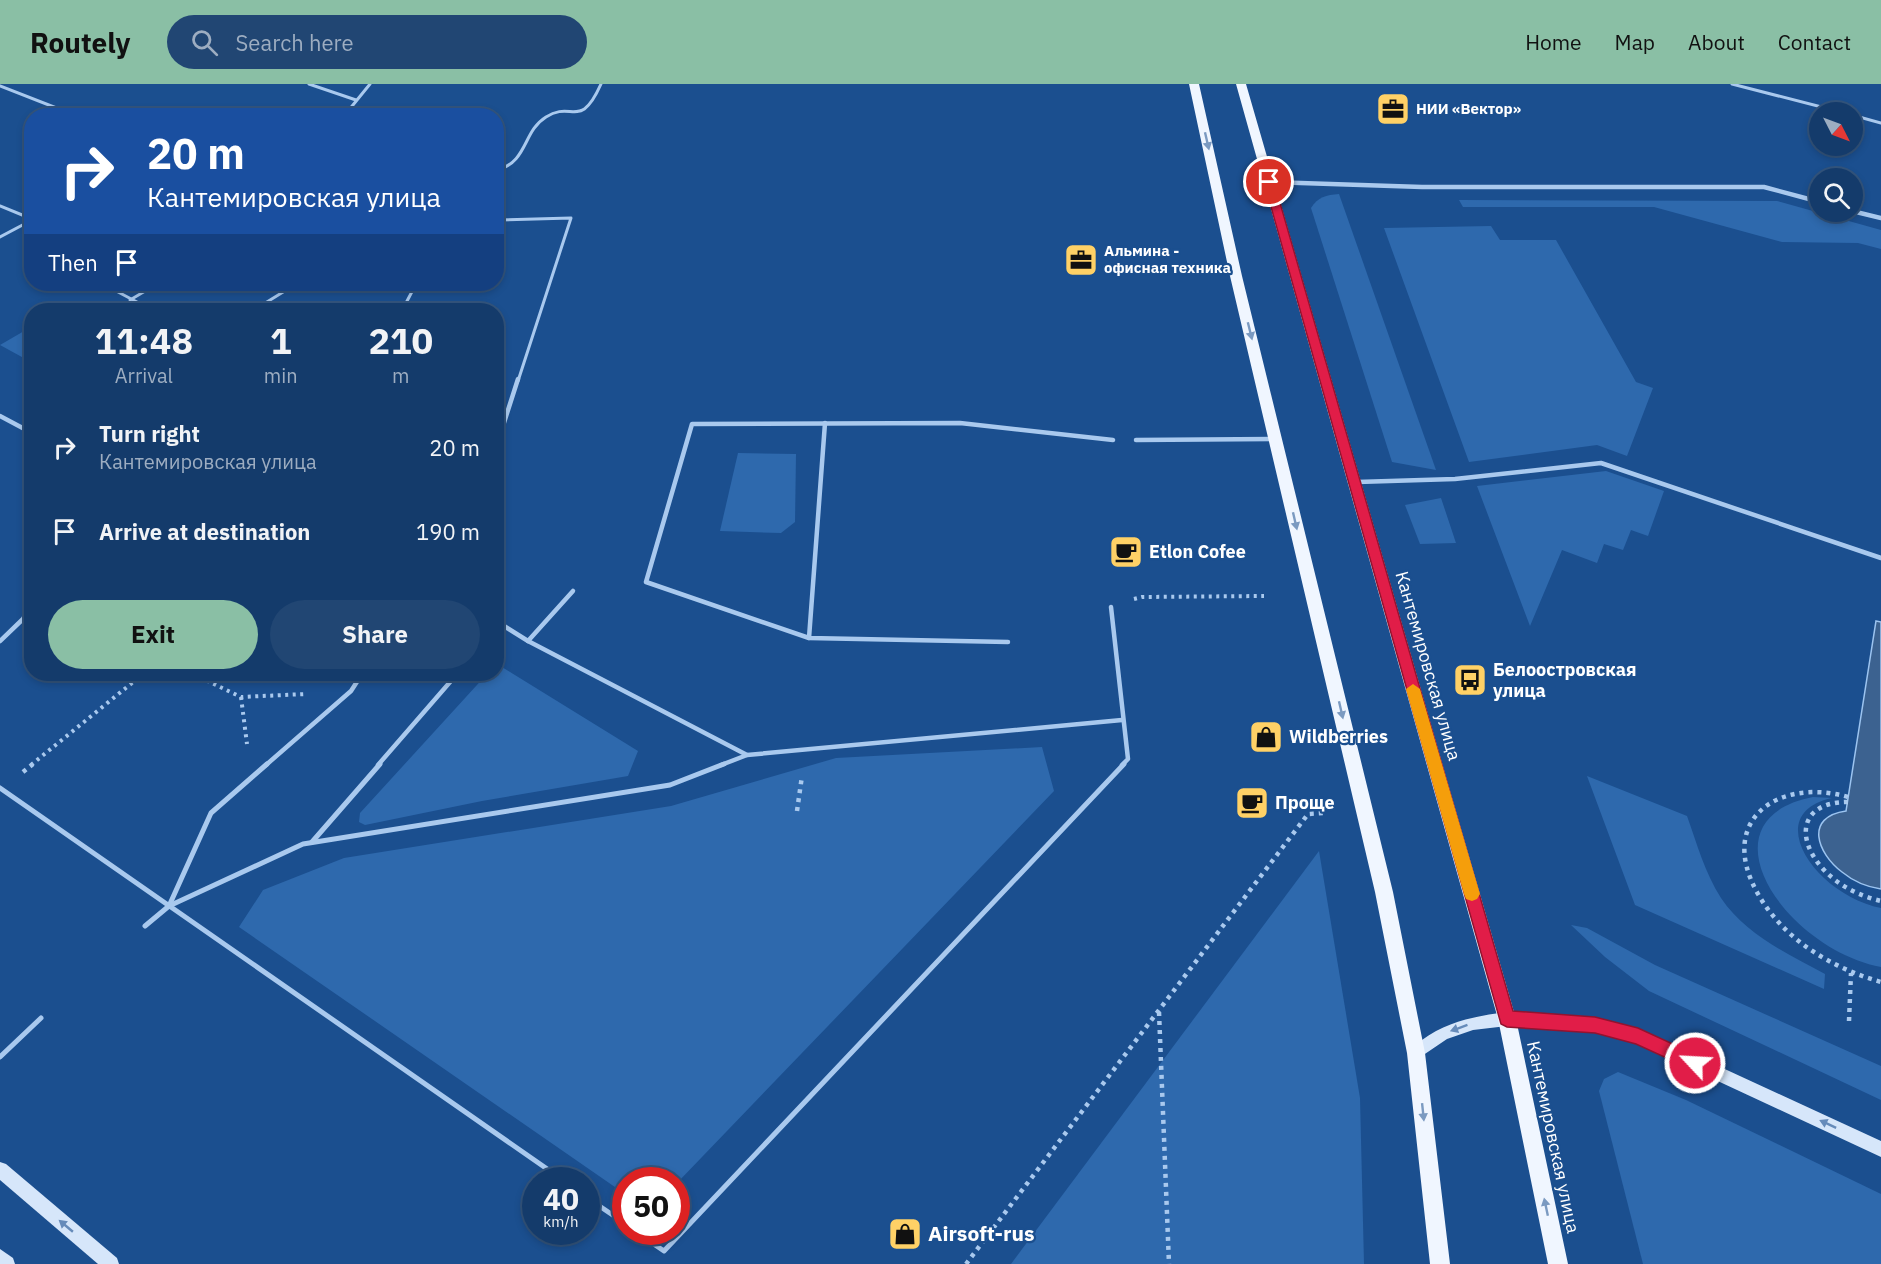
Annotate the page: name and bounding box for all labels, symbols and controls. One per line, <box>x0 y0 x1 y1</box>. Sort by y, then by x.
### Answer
search box <box>167 15 587 69</box>
text: Routely <box>30 24 131 61</box>
icon: search <box>188 26 221 59</box>
text: Search here <box>236 28 354 57</box>
text: Home <box>1525 28 1582 56</box>
text: Map <box>1615 28 1655 56</box>
text: About <box>1688 28 1745 56</box>
text: Contact <box>1778 28 1851 56</box>
office icon: НИИ «Вектор» <box>1375 91 1411 127</box>
place label: НИИ «Вектор» <box>1416 99 1521 118</box>
north arrow <box>1809 102 1863 156</box>
map controls <box>1809 102 1863 222</box>
text: 20 m <box>147 126 245 181</box>
icon: right <box>48 132 126 210</box>
one-way arrow <box>1203 132 1213 150</box>
pin <box>1243 156 1294 207</box>
icon: arrive <box>1252 165 1285 198</box>
button: search <box>1809 168 1863 222</box>
text: Кантемировская улица <box>147 179 441 214</box>
place label: Альмина - офисная техника <box>1104 241 1232 277</box>
office icon: Альмина - офисная техника <box>1063 242 1099 278</box>
icon: arrive <box>110 246 143 279</box>
text: Then <box>48 248 98 277</box>
text: 11:48 <box>95 317 193 364</box>
text: 1 <box>270 317 292 364</box>
text: 210 <box>368 317 433 364</box>
one-way arrow <box>1245 322 1255 340</box>
text: Arrival <box>115 362 173 389</box>
text: min <box>264 362 298 389</box>
text: m <box>392 362 410 389</box>
text: Turn right <box>99 419 200 448</box>
icon: right <box>48 431 81 464</box>
text: 20 m <box>429 433 480 462</box>
text: Кантемировская улица <box>99 448 317 475</box>
one-way arrow <box>1291 512 1301 530</box>
icon: arrive <box>48 515 81 548</box>
text: Arrive at destination <box>99 517 310 546</box>
text: 190 m <box>416 517 480 546</box>
cafe icon: Etlon Cofee <box>1108 534 1144 570</box>
place label: Etlon Cofee <box>1149 540 1246 563</box>
street label: Кантемировская улица <box>1390 569 1467 764</box>
button: Exit <box>48 600 258 669</box>
button: Share <box>270 600 480 669</box>
place label: Белоостровская улица <box>1493 658 1637 702</box>
bus stop icon: Белоостровская улица <box>1452 662 1488 698</box>
one-way arrow <box>1336 701 1346 720</box>
shop icon: Wildberries <box>1248 719 1284 755</box>
place label: Wildberries <box>1289 725 1388 748</box>
cafe icon: Проще <box>1234 785 1270 821</box>
place label: Проще <box>1275 791 1335 814</box>
one-way arrow <box>1450 1024 1468 1034</box>
position arrow <box>1663 1031 1727 1095</box>
street label: Кантемировская улица <box>1522 1039 1585 1236</box>
one-way arrow <box>1418 1102 1428 1121</box>
one-way arrow <box>1819 1120 1836 1129</box>
speed limit sign: 50 <box>612 1167 690 1245</box>
text: 40 <box>543 1179 579 1218</box>
one-way arrow <box>1541 1197 1550 1216</box>
text: km/h <box>543 1212 579 1231</box>
shop icon: Airsoft-rus <box>887 1216 923 1252</box>
place label: Airsoft-rus <box>928 1219 1035 1247</box>
one-way arrow <box>59 1220 74 1233</box>

